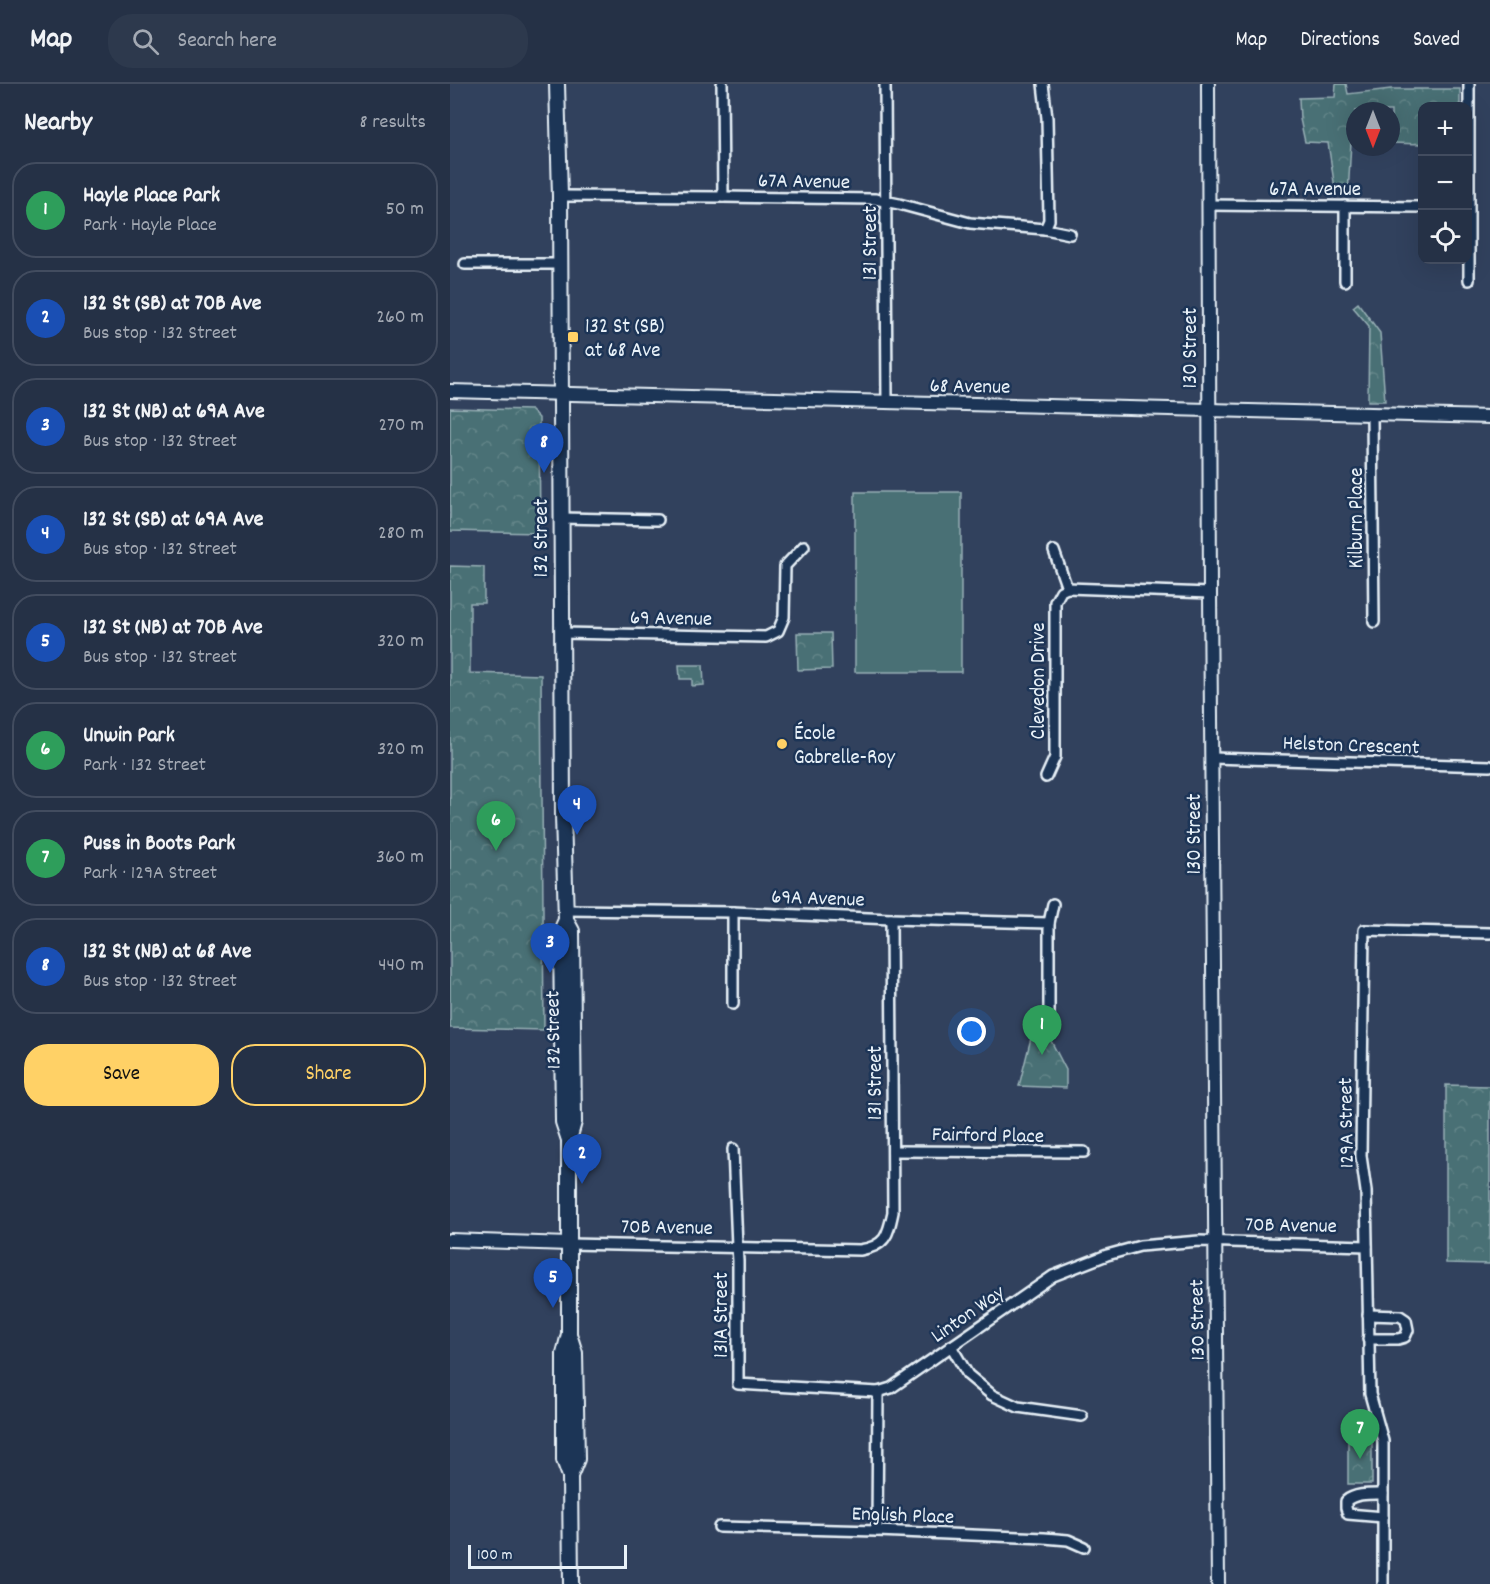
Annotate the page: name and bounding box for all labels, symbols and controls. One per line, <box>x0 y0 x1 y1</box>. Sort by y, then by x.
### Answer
search box <box>108 14 528 68</box>
text: Map <box>30 21 72 61</box>
icon: search <box>129 25 162 58</box>
text: Search here <box>177 26 277 57</box>
text: Map <box>1236 26 1267 56</box>
text: Directions <box>1300 26 1380 56</box>
text: Saved <box>1413 26 1460 56</box>
north arrow <box>1346 102 1400 156</box>
map controls <box>1418 102 1472 264</box>
button: + <box>1418 102 1472 156</box>
text: Nearby <box>24 105 92 142</box>
text: 8 results <box>360 109 426 137</box>
button: − <box>1418 156 1472 210</box>
street label: 67A Avenue <box>758 167 850 199</box>
street label: 67A Avenue <box>1269 176 1361 206</box>
text: Hayle Place Park <box>83 181 220 212</box>
text: 1 <box>43 196 48 224</box>
text: 50 m <box>386 196 424 224</box>
street label: 131 Street <box>857 206 887 280</box>
button: locate <box>1418 210 1472 264</box>
text: Park · Hayle Place <box>83 212 217 240</box>
text: 132 St (SB) at 70B Ave <box>83 289 262 320</box>
text: 2 <box>41 304 50 332</box>
text: 260 m <box>376 304 424 332</box>
street label: 130 Street <box>1177 307 1207 389</box>
place label: 132 St (SB) at 68 Ave <box>585 313 664 367</box>
text: Bus stop · 132 Street <box>83 320 237 348</box>
marker: 132 St (SB) at 68 Ave <box>566 330 580 344</box>
street label: 68 Avenue <box>929 372 1011 404</box>
text: 132 St (NB) at 69A Ave <box>83 397 265 428</box>
text: 3 <box>41 412 50 440</box>
text: 270 m <box>378 412 424 440</box>
pin: 8 <box>524 424 563 473</box>
text: Bus stop · 132 Street <box>83 428 237 456</box>
street label: Kilburn Place <box>1343 467 1373 569</box>
street label: 132 Street <box>528 498 558 577</box>
text: 132 St (SB) at 69A Ave <box>83 505 264 536</box>
text: 4 <box>41 520 50 548</box>
text: 280 m <box>378 520 424 548</box>
text: Bus stop · 132 Street <box>83 536 237 564</box>
street label: 69 Avenue <box>630 604 712 636</box>
text: 132 St (NB) at 70B Ave <box>83 613 263 644</box>
street label: Clevedon Drive <box>1025 623 1055 739</box>
text: 5 <box>41 628 50 656</box>
text: 320 m <box>377 628 424 656</box>
text: Bus stop · 132 Street <box>83 644 237 672</box>
place label: École Gabrelle-Roy <box>794 720 896 774</box>
text: Unwin Park <box>83 721 175 752</box>
street label: Helston Crescent <box>1282 730 1420 764</box>
text: 6 <box>41 736 50 764</box>
text: 320 m <box>377 736 424 764</box>
marker: École Gabrelle-Roy <box>775 737 789 751</box>
text: Park · 132 Street <box>83 752 206 780</box>
pin: 4 <box>558 786 596 835</box>
street label: 130 Street <box>1181 793 1211 875</box>
pin: 6 <box>476 802 516 851</box>
text: Puss in Boots Park <box>83 829 235 860</box>
text: 7 <box>42 844 49 872</box>
text: 360 m <box>376 844 424 872</box>
text: Park · 129A Street <box>83 860 217 888</box>
street label: 69A Avenue <box>771 883 865 917</box>
pin: 3 <box>530 924 570 973</box>
text: 132 St (NB) at 68 Ave <box>83 937 251 968</box>
text: 8 <box>41 952 50 980</box>
text: 440 m <box>378 952 424 980</box>
text: Bus stop · 132 Street <box>83 968 237 996</box>
street label: 132 Street <box>539 990 571 1070</box>
pin: 1 <box>1022 1006 1062 1055</box>
your location <box>957 1017 986 1046</box>
button: Save <box>24 1044 219 1106</box>
button: Share <box>231 1044 426 1106</box>
street label: 131 Street <box>862 1046 892 1120</box>
street label: 129A Street <box>1332 1077 1364 1169</box>
street label: Fairford Place <box>932 1121 1044 1153</box>
pin: 2 <box>562 1134 602 1184</box>
street label: 70B Avenue <box>1245 1211 1337 1243</box>
street label: 70B Avenue <box>621 1213 713 1245</box>
pin: 5 <box>534 1258 572 1308</box>
street label: 131A Street <box>708 1272 738 1358</box>
street label: Linton Way <box>926 1279 1012 1352</box>
street label: 130 Street <box>1183 1279 1215 1361</box>
pin: 7 <box>1340 1410 1380 1459</box>
street label: English Place <box>851 1500 955 1534</box>
scale bar <box>468 1542 627 1570</box>
text: 100 m <box>477 1544 513 1567</box>

